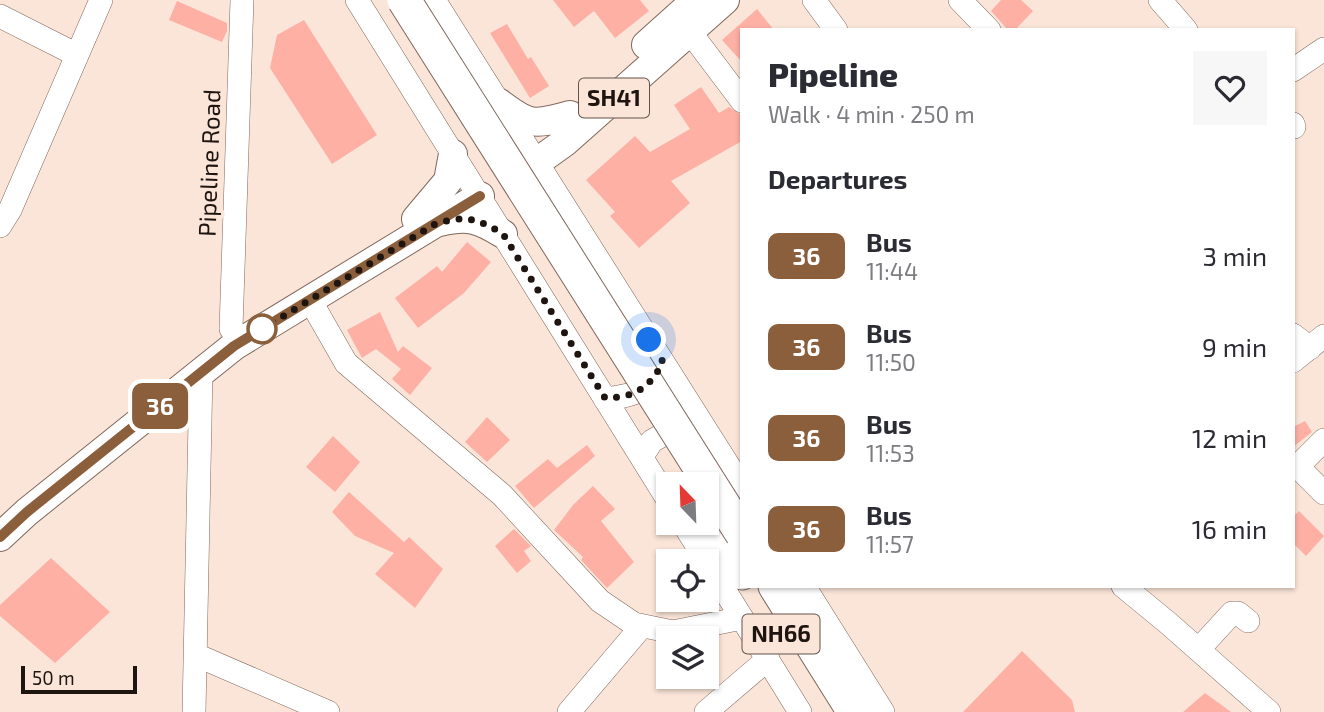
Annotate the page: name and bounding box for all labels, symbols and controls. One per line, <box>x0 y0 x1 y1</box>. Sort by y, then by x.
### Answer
button: heart <box>1193 51 1267 125</box>
text: Pipeline <box>768 54 898 94</box>
road number: SH41 <box>579 78 649 118</box>
street label: Pipeline Road <box>191 89 226 237</box>
text: Walk · 4 min · 250 m <box>768 100 975 128</box>
text: Departures <box>768 163 907 194</box>
text: Bus <box>866 226 912 257</box>
text: 3 min <box>1202 240 1267 271</box>
text: 36 <box>793 241 820 270</box>
text: 11:44 <box>866 257 918 285</box>
unlabelled marker <box>247 314 277 344</box>
text: Bus <box>866 317 912 348</box>
your location <box>631 322 666 357</box>
text: 9 min <box>1202 331 1267 362</box>
text: 36 <box>793 332 820 361</box>
text: 11:50 <box>866 348 916 376</box>
line badge: 36 <box>128 383 192 429</box>
text: 36 <box>146 391 174 420</box>
text: Bus <box>866 408 912 439</box>
text: 12 min <box>1192 422 1267 453</box>
text: 36 <box>793 423 820 452</box>
text: 11:53 <box>866 439 915 467</box>
north arrow <box>656 472 719 536</box>
map controls <box>656 472 719 689</box>
text: Bus <box>866 499 912 530</box>
text: 16 min <box>1192 513 1267 544</box>
text: 36 <box>793 514 820 543</box>
text: 11:57 <box>866 530 914 558</box>
button: locate <box>656 549 719 612</box>
road number: NH66 <box>742 614 820 654</box>
button: layers <box>656 626 719 689</box>
scale bar <box>21 663 136 695</box>
text: 50 m <box>32 666 75 689</box>

